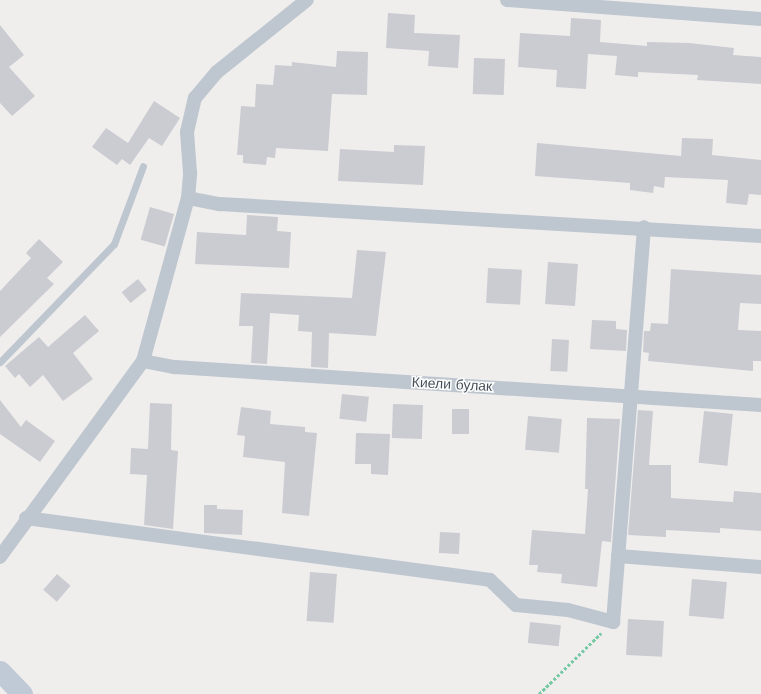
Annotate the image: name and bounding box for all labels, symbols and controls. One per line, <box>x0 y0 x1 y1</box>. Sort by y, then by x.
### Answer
street label: Киели булак <box>411 374 493 394</box>

